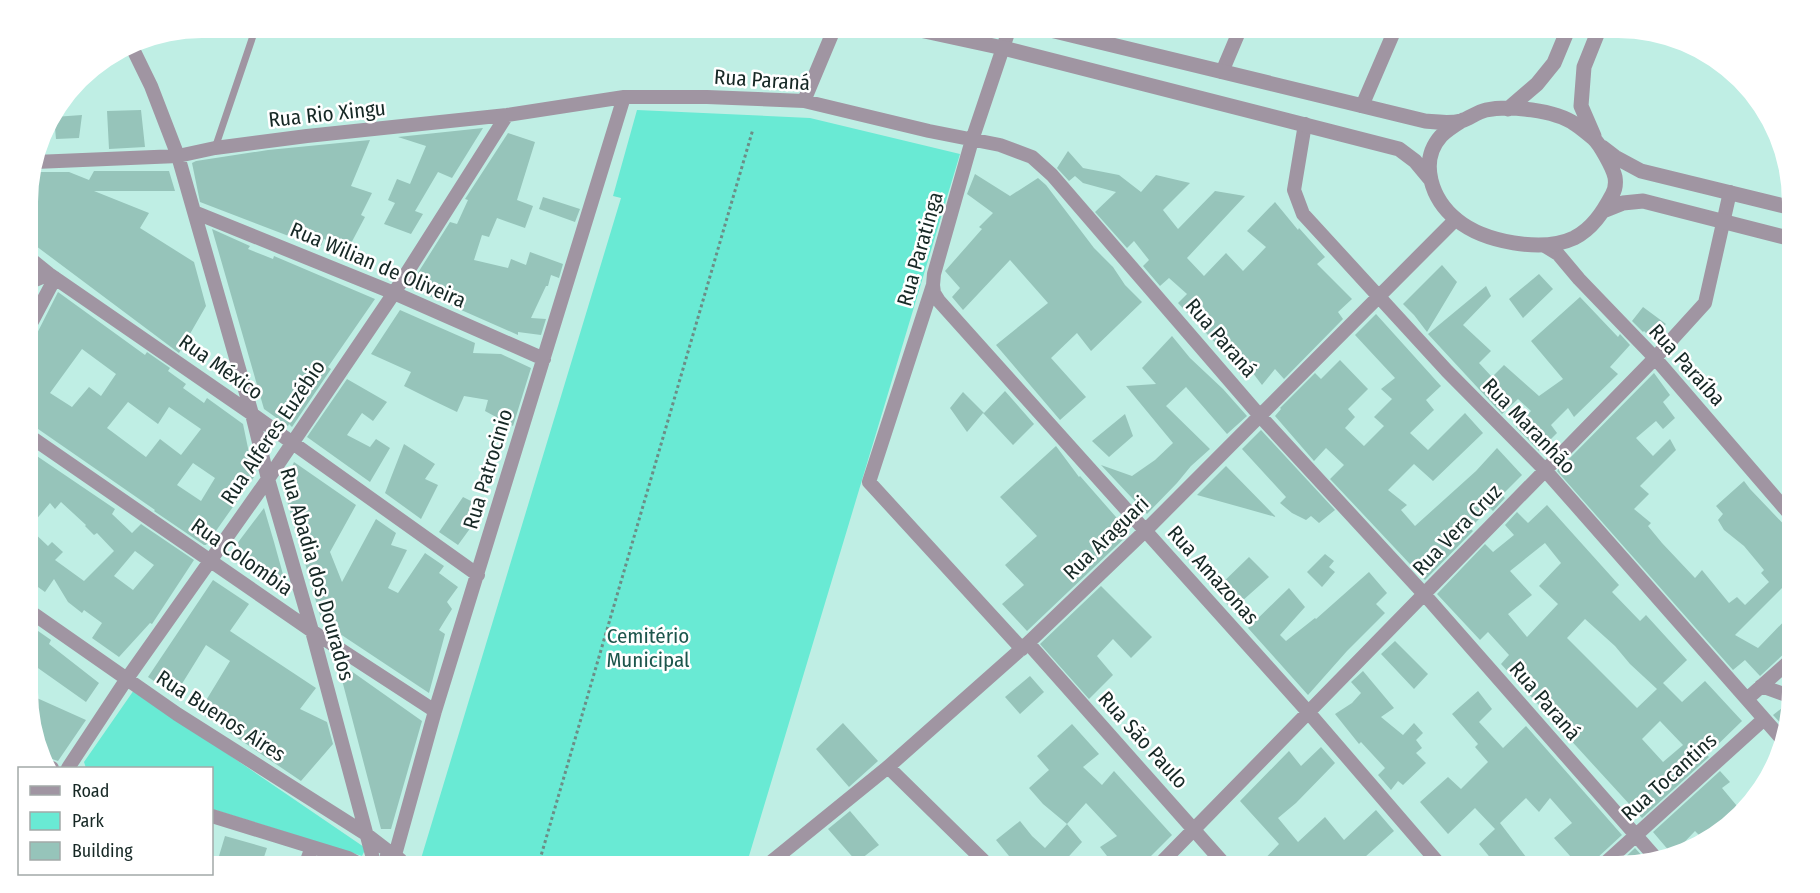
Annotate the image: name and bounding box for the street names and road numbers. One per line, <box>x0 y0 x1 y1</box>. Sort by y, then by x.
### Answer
street label: Rua Paraná <box>713 64 811 96</box>
street label: Rua Rio Xingu <box>267 95 387 133</box>
street label: Rua Paratinga <box>891 189 949 309</box>
street label: Rua Wilian de Oliveira <box>286 216 470 314</box>
street label: Rua Paraná <box>1180 293 1262 383</box>
street label: Rua Paraíba <box>1643 319 1731 411</box>
street label: Rua México <box>174 329 268 405</box>
street label: Rua Alferes Euzébio <box>215 355 331 509</box>
street label: Rua Maranhão <box>1477 373 1581 479</box>
street label: Rua Patrocinio <box>457 406 519 532</box>
street label: Rua Abadia dos Dourados <box>274 464 360 684</box>
street label: Rua Vera Cruz <box>1407 479 1507 581</box>
street label: Rua Araguari <box>1058 491 1154 585</box>
street label: Rua Colombia <box>186 512 298 602</box>
street label: Rua Amazonas <box>1162 520 1264 630</box>
street label: Rua Paraná <box>1504 656 1586 746</box>
street label: Rua Buenos Aires <box>151 665 291 767</box>
street label: Rua São Paulo <box>1093 686 1193 794</box>
street label: Rua Tocantins <box>1616 727 1722 827</box>

